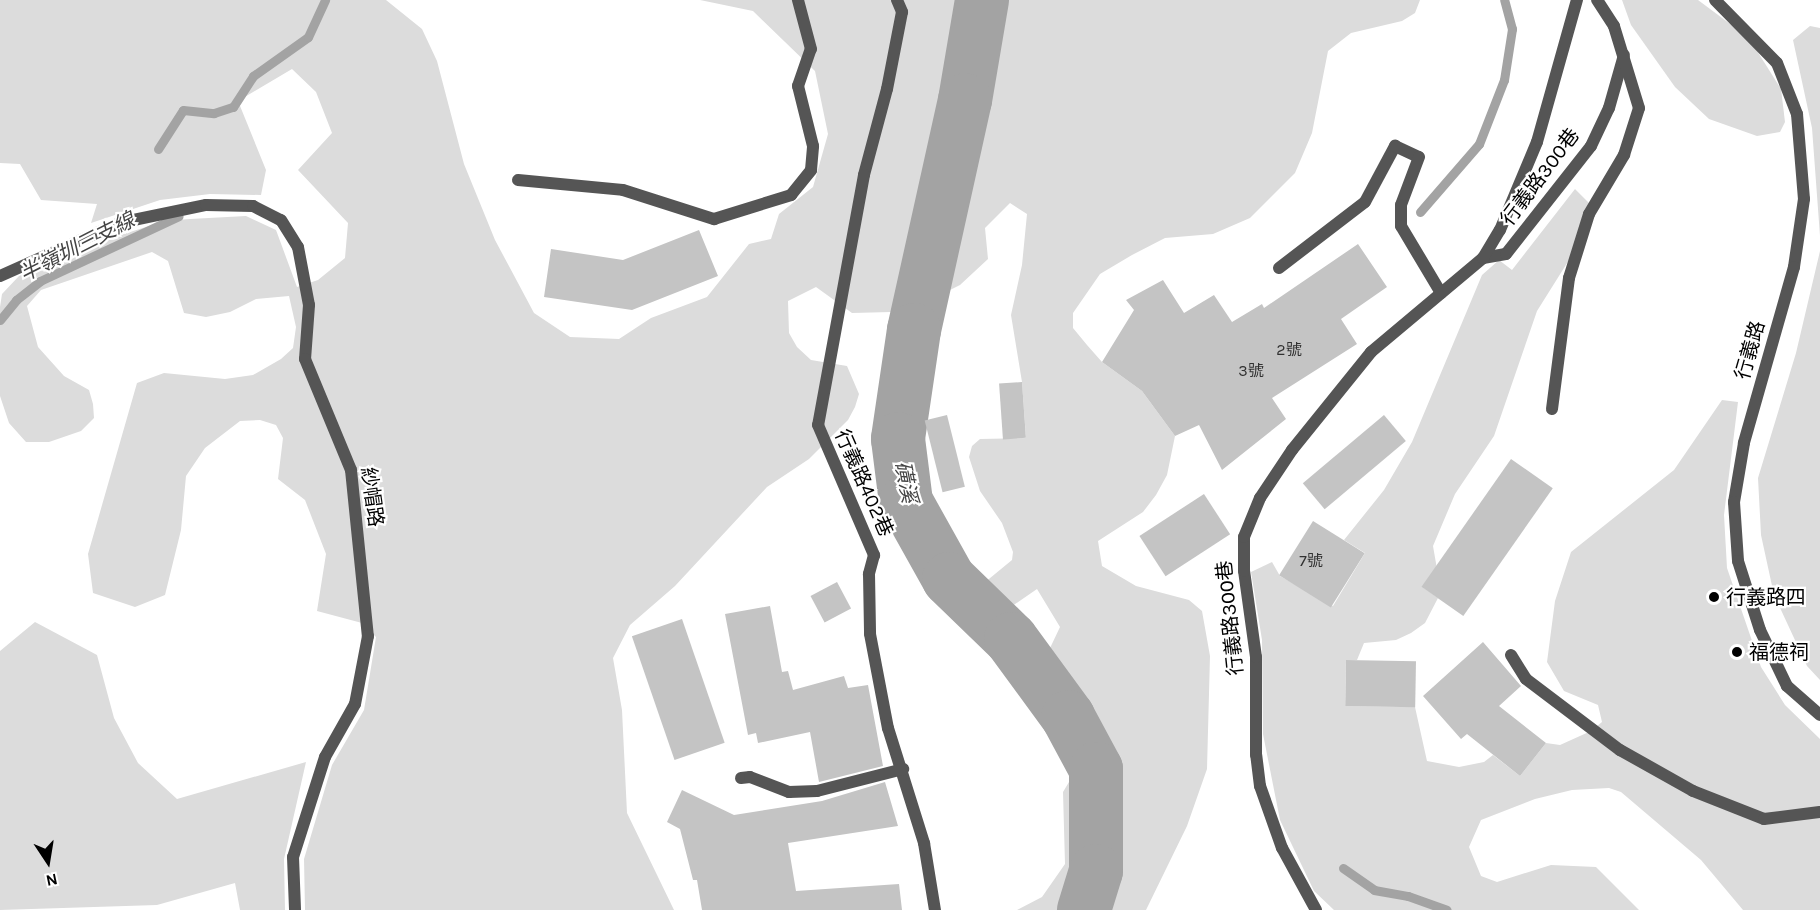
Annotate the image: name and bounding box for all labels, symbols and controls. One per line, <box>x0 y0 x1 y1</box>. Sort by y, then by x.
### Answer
street label: 行義路300巷 <box>1496 124 1584 230</box>
water label: 半嶺圳三支線 <box>15 207 139 287</box>
street label: 行義路 <box>1730 318 1770 382</box>
house number: 2號 <box>1276 340 1302 360</box>
house number: 3號 <box>1238 361 1264 381</box>
street label: 行義路402巷 <box>830 426 898 540</box>
water label: 磺溪 <box>890 459 922 505</box>
street label: 紗帽路 <box>356 466 388 528</box>
house number: 7號 <box>1299 551 1323 571</box>
street label: 行義路300巷 <box>1212 559 1248 677</box>
place label: 行義路四 <box>1726 585 1806 609</box>
marker: 行義路四 <box>1707 590 1721 604</box>
place label: 福德祠 <box>1749 640 1809 664</box>
marker: 福德祠 <box>1730 645 1744 659</box>
north arrow <box>18 832 78 892</box>
text: N <box>44 870 59 891</box>

